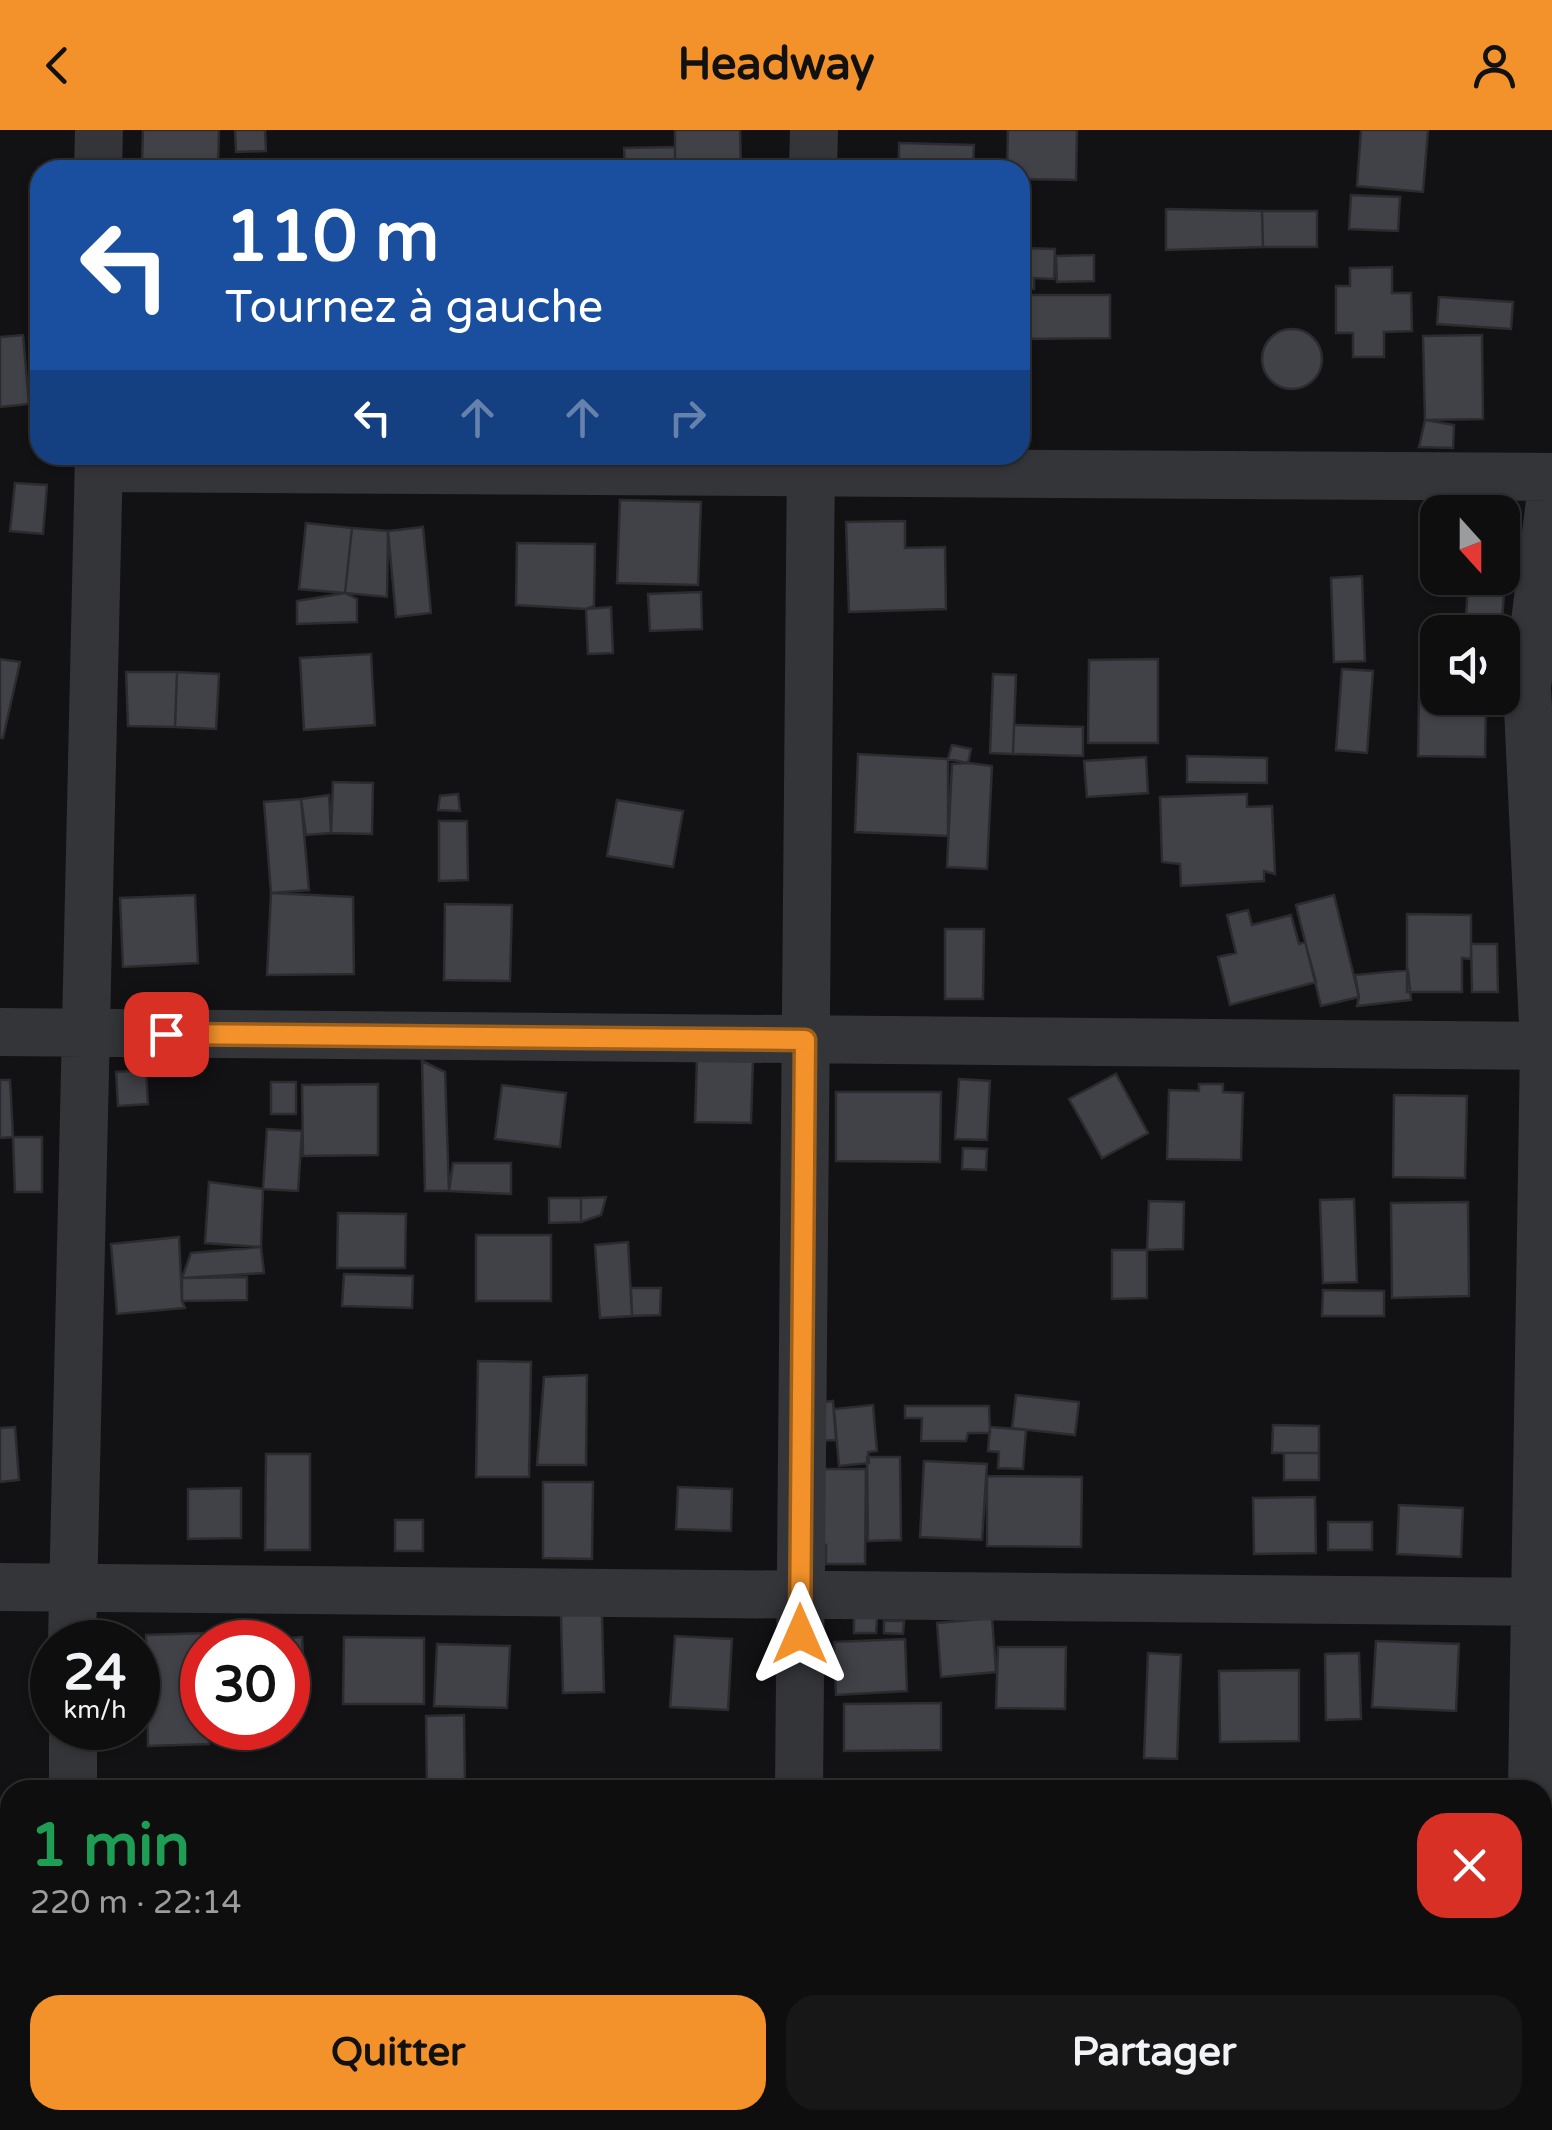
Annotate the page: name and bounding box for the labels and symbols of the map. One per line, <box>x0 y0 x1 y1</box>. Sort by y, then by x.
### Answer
north arrow <box>1420 495 1520 595</box>
pin <box>124 992 209 1077</box>
position arrow <box>748 1582 852 1686</box>
speed limit sign: 30 <box>180 1620 310 1750</box>

